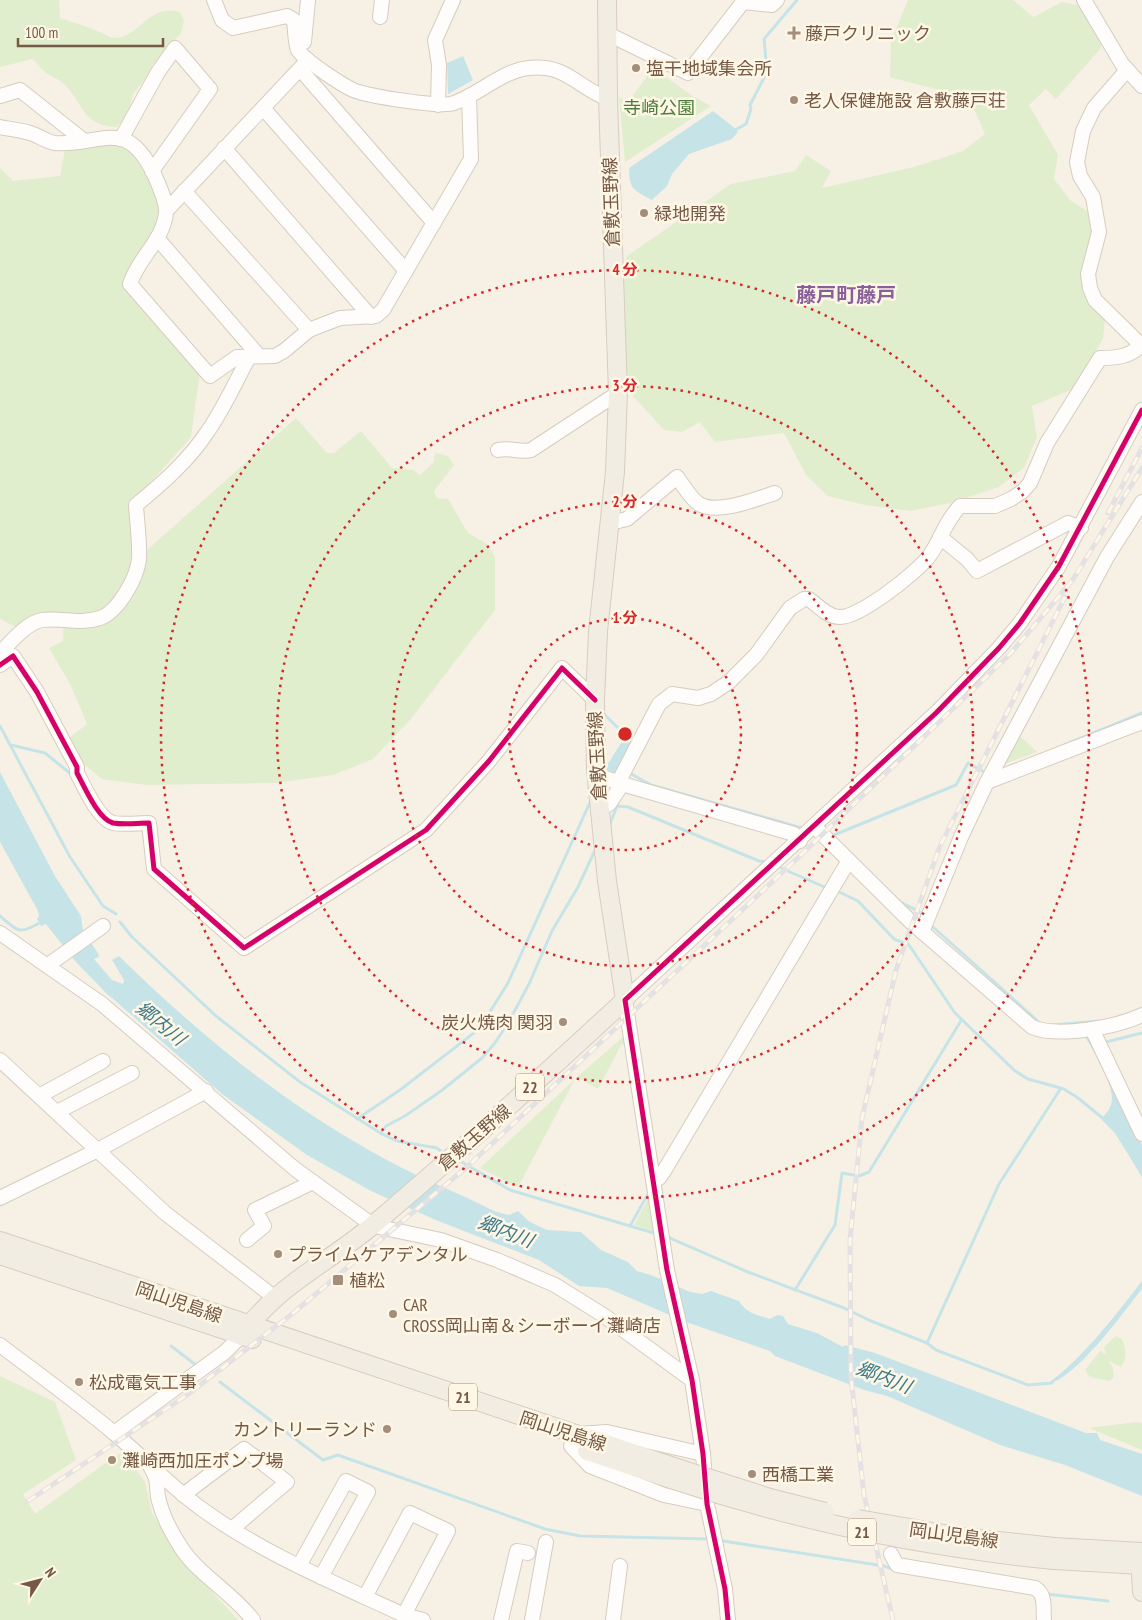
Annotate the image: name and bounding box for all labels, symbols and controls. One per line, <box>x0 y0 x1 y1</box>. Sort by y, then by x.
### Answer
scale bar <box>18 15 162 47</box>
place label: 藤戸クリニック <box>805 22 931 45</box>
text: 100 m <box>25 23 58 42</box>
marker: 藤戸クリニック <box>787 26 801 40</box>
place label: 塩干地域集会所 <box>646 57 772 80</box>
marker: 塩干地域集会所 <box>630 62 642 74</box>
place label: 老人保健施設 倉敷藤戸荘 <box>804 89 1006 112</box>
marker: 老人保健施設 倉敷藤戸荘 <box>788 94 800 106</box>
park label: 寺崎公園 <box>623 96 695 119</box>
street label: 倉敷玉野線 <box>598 157 624 247</box>
place label: 緑地開発 <box>654 202 726 225</box>
marker: 緑地開発 <box>638 207 650 219</box>
text: 4 分 <box>612 260 638 279</box>
district label: 藤戸町藤戸 <box>796 282 896 308</box>
text: 3 分 <box>612 376 638 395</box>
text: 2 分 <box>612 492 638 511</box>
text: 1 分 <box>612 608 638 627</box>
street label: 倉敷玉野線 <box>583 710 611 802</box>
centre of rings <box>616 725 634 743</box>
water label: 郷内川 <box>131 996 192 1052</box>
place label: 炭火焼肉 関羽 <box>441 1011 553 1034</box>
marker: 炭火焼肉 関羽 <box>557 1016 569 1028</box>
road number: 22 <box>516 1074 544 1100</box>
street label: 倉敷玉野線 <box>432 1099 516 1175</box>
water label: 郷内川 <box>475 1210 539 1253</box>
place label: プライムケアデンタル <box>288 1243 468 1266</box>
marker: プライムケアデンタル <box>272 1248 284 1260</box>
place label: 植松 <box>349 1269 385 1292</box>
marker: 植松 <box>331 1273 345 1287</box>
street label: 岡山児島線 <box>133 1276 225 1328</box>
place label: CAR CROSS岡山南＆シーボーイ灘崎店 <box>403 1293 661 1337</box>
marker: CAR CROSS岡山南＆シーボーイ灘崎店 <box>387 1308 399 1320</box>
water label: 郷内川 <box>853 1356 917 1399</box>
place label: 松成電気工事 <box>89 1371 197 1394</box>
marker: 松成電気工事 <box>73 1376 85 1388</box>
road number: 21 <box>449 1384 477 1410</box>
street label: 岡山児島線 <box>517 1406 609 1456</box>
place label: カントリーランド <box>233 1418 377 1441</box>
marker: カントリーランド <box>381 1423 393 1435</box>
place label: 灘崎西加圧ポンプ場 <box>122 1449 283 1472</box>
marker: 灘崎西加圧ポンプ場 <box>106 1454 118 1466</box>
place label: 西橋工業 <box>762 1463 834 1486</box>
marker: 西橋工業 <box>746 1468 758 1480</box>
street label: 岡山児島線 <box>908 1517 1000 1553</box>
road number: 21 <box>848 1518 876 1545</box>
north arrow <box>15 1555 65 1605</box>
text: N <box>41 1564 60 1581</box>

